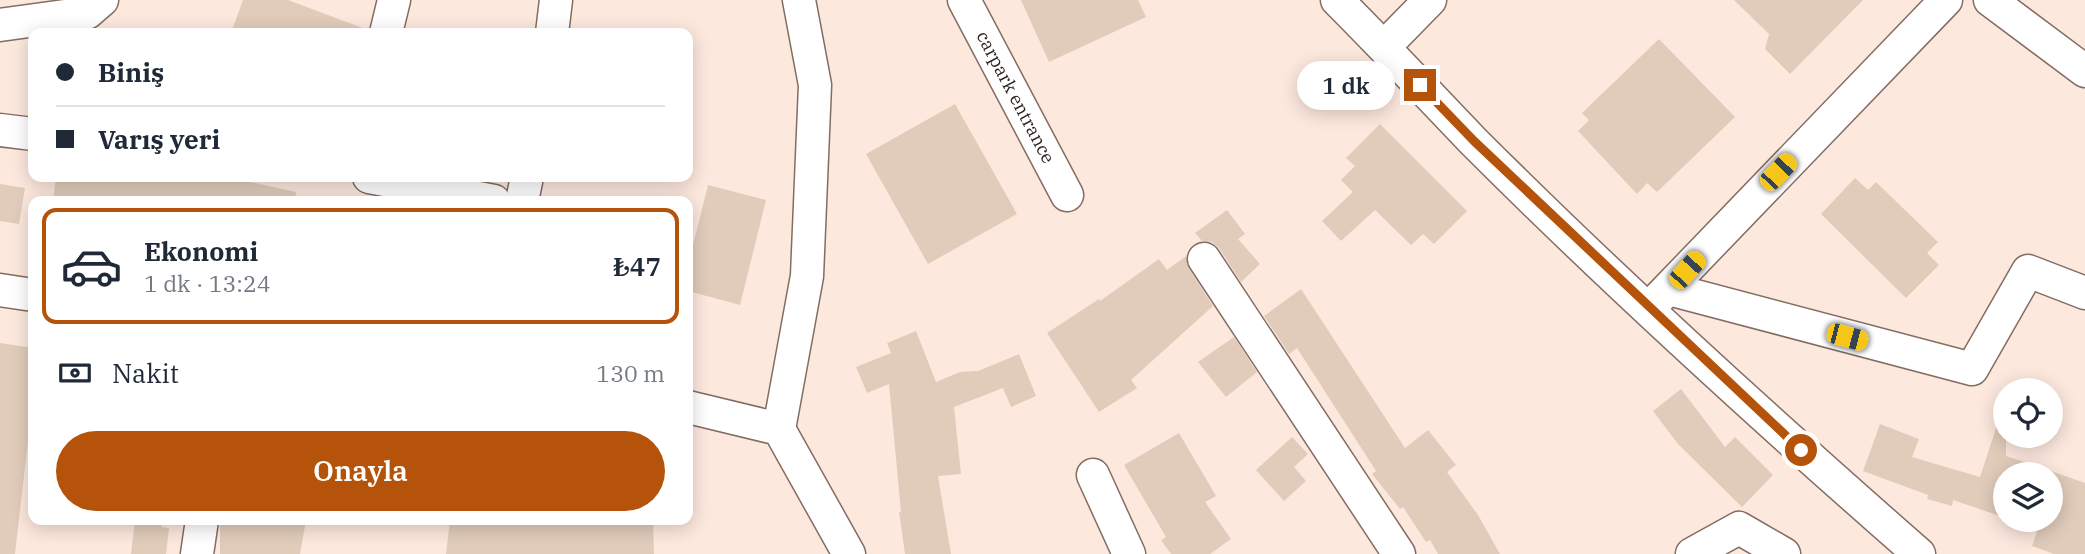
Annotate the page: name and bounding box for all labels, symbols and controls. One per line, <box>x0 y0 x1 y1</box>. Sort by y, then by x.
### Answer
street label: carpark entrance <box>971 27 1060 167</box>
text: Biniş <box>98 55 164 89</box>
callout: 1 dk <box>1298 60 1396 110</box>
route end <box>1404 69 1436 101</box>
text: 1 dk <box>1322 70 1370 100</box>
text: Varış yeri <box>98 122 220 156</box>
car <box>1756 150 1801 194</box>
text: Ekonomi <box>144 234 258 268</box>
icon: car <box>60 235 123 298</box>
car <box>1666 247 1709 293</box>
text: ₺47 <box>613 249 661 283</box>
text: 1 dk · 13:24 <box>144 268 271 298</box>
car <box>1824 321 1871 353</box>
icon: cash <box>56 354 94 392</box>
text: Nakit <box>112 356 179 390</box>
text: 130 m <box>596 358 665 388</box>
map controls <box>1993 378 2063 532</box>
button: locate <box>1993 378 2063 448</box>
button: Onayla <box>56 431 665 511</box>
route start <box>1785 434 1817 466</box>
button: layers <box>1993 462 2063 532</box>

